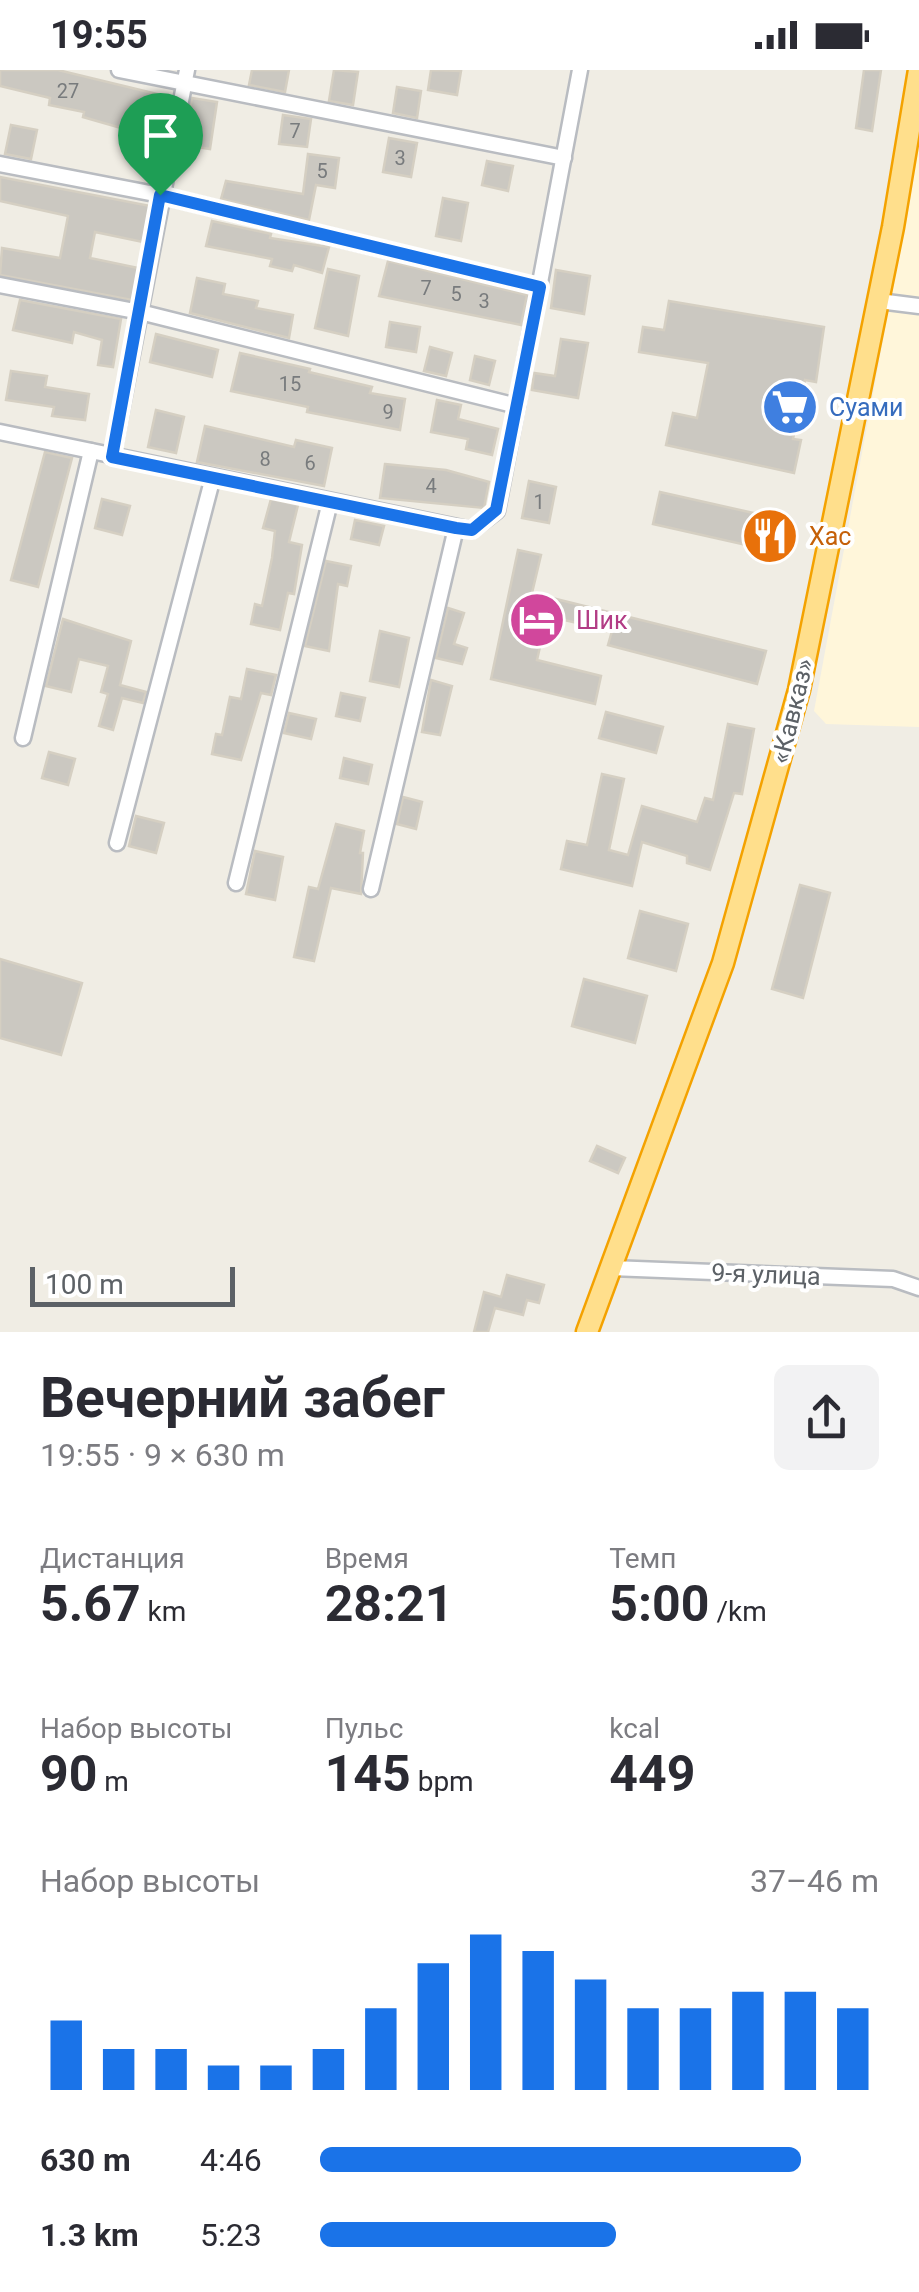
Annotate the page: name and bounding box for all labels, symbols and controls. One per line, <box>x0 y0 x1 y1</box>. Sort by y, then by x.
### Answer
text: 19:55 <box>50 13 148 57</box>
house number: 27 <box>57 79 79 103</box>
pin <box>118 93 203 196</box>
icon: arrive <box>133 108 188 163</box>
house number: 7 <box>289 119 301 143</box>
house number: 3 <box>394 146 406 170</box>
house number: 5 <box>316 159 328 183</box>
house number: 7 <box>420 276 432 300</box>
house number: 5 <box>450 282 462 306</box>
house number: 3 <box>478 289 490 313</box>
house number: 15 <box>279 372 301 396</box>
supermarket icon: Суами <box>760 377 820 437</box>
place label: Суами <box>829 393 904 422</box>
house number: 9 <box>382 400 394 424</box>
house number: 8 <box>259 447 271 471</box>
house number: 6 <box>304 451 316 475</box>
house number: 4 <box>425 474 437 498</box>
house number: 1 <box>533 490 545 514</box>
restaurant icon: Хас <box>740 506 800 566</box>
place label: Хас <box>809 522 851 551</box>
hotel icon: Шик <box>507 590 567 650</box>
place label: Шик <box>576 606 628 635</box>
street label: «Кавказ» <box>765 656 820 767</box>
street label: 9-я улица <box>711 1258 821 1291</box>
scale bar <box>30 1262 235 1306</box>
text: 100 m <box>45 1268 124 1301</box>
button: share <box>774 1365 879 1470</box>
text: Вечерний забег <box>40 1366 445 1430</box>
text: 19:55 · 9 × 630 m <box>40 1436 285 1474</box>
text: Дистанция <box>40 1542 185 1575</box>
text: Время <box>325 1542 409 1575</box>
text: Темп <box>609 1542 676 1575</box>
text: 5.67 <box>40 1575 141 1633</box>
text: 28:21 <box>325 1575 454 1633</box>
text: 5:00 <box>609 1575 709 1633</box>
text: km <box>141 1595 186 1628</box>
text: /km <box>709 1595 767 1628</box>
text: Набор высоты <box>40 1712 233 1745</box>
text: Пульс <box>325 1712 403 1745</box>
text: kcal <box>609 1712 660 1745</box>
text: 90 <box>40 1745 97 1803</box>
text: 145 <box>325 1745 411 1803</box>
text: 449 <box>609 1745 695 1803</box>
text: m <box>97 1765 129 1798</box>
text: bpm <box>411 1765 474 1798</box>
text: Набор высоты <box>40 1862 260 1900</box>
text: 37–46 m <box>750 1862 879 1900</box>
text: 630 m <box>40 2141 131 2179</box>
text: 4:46 <box>200 2141 262 2179</box>
text: 1.3 km <box>40 2216 139 2254</box>
text: 5:23 <box>200 2216 262 2254</box>

